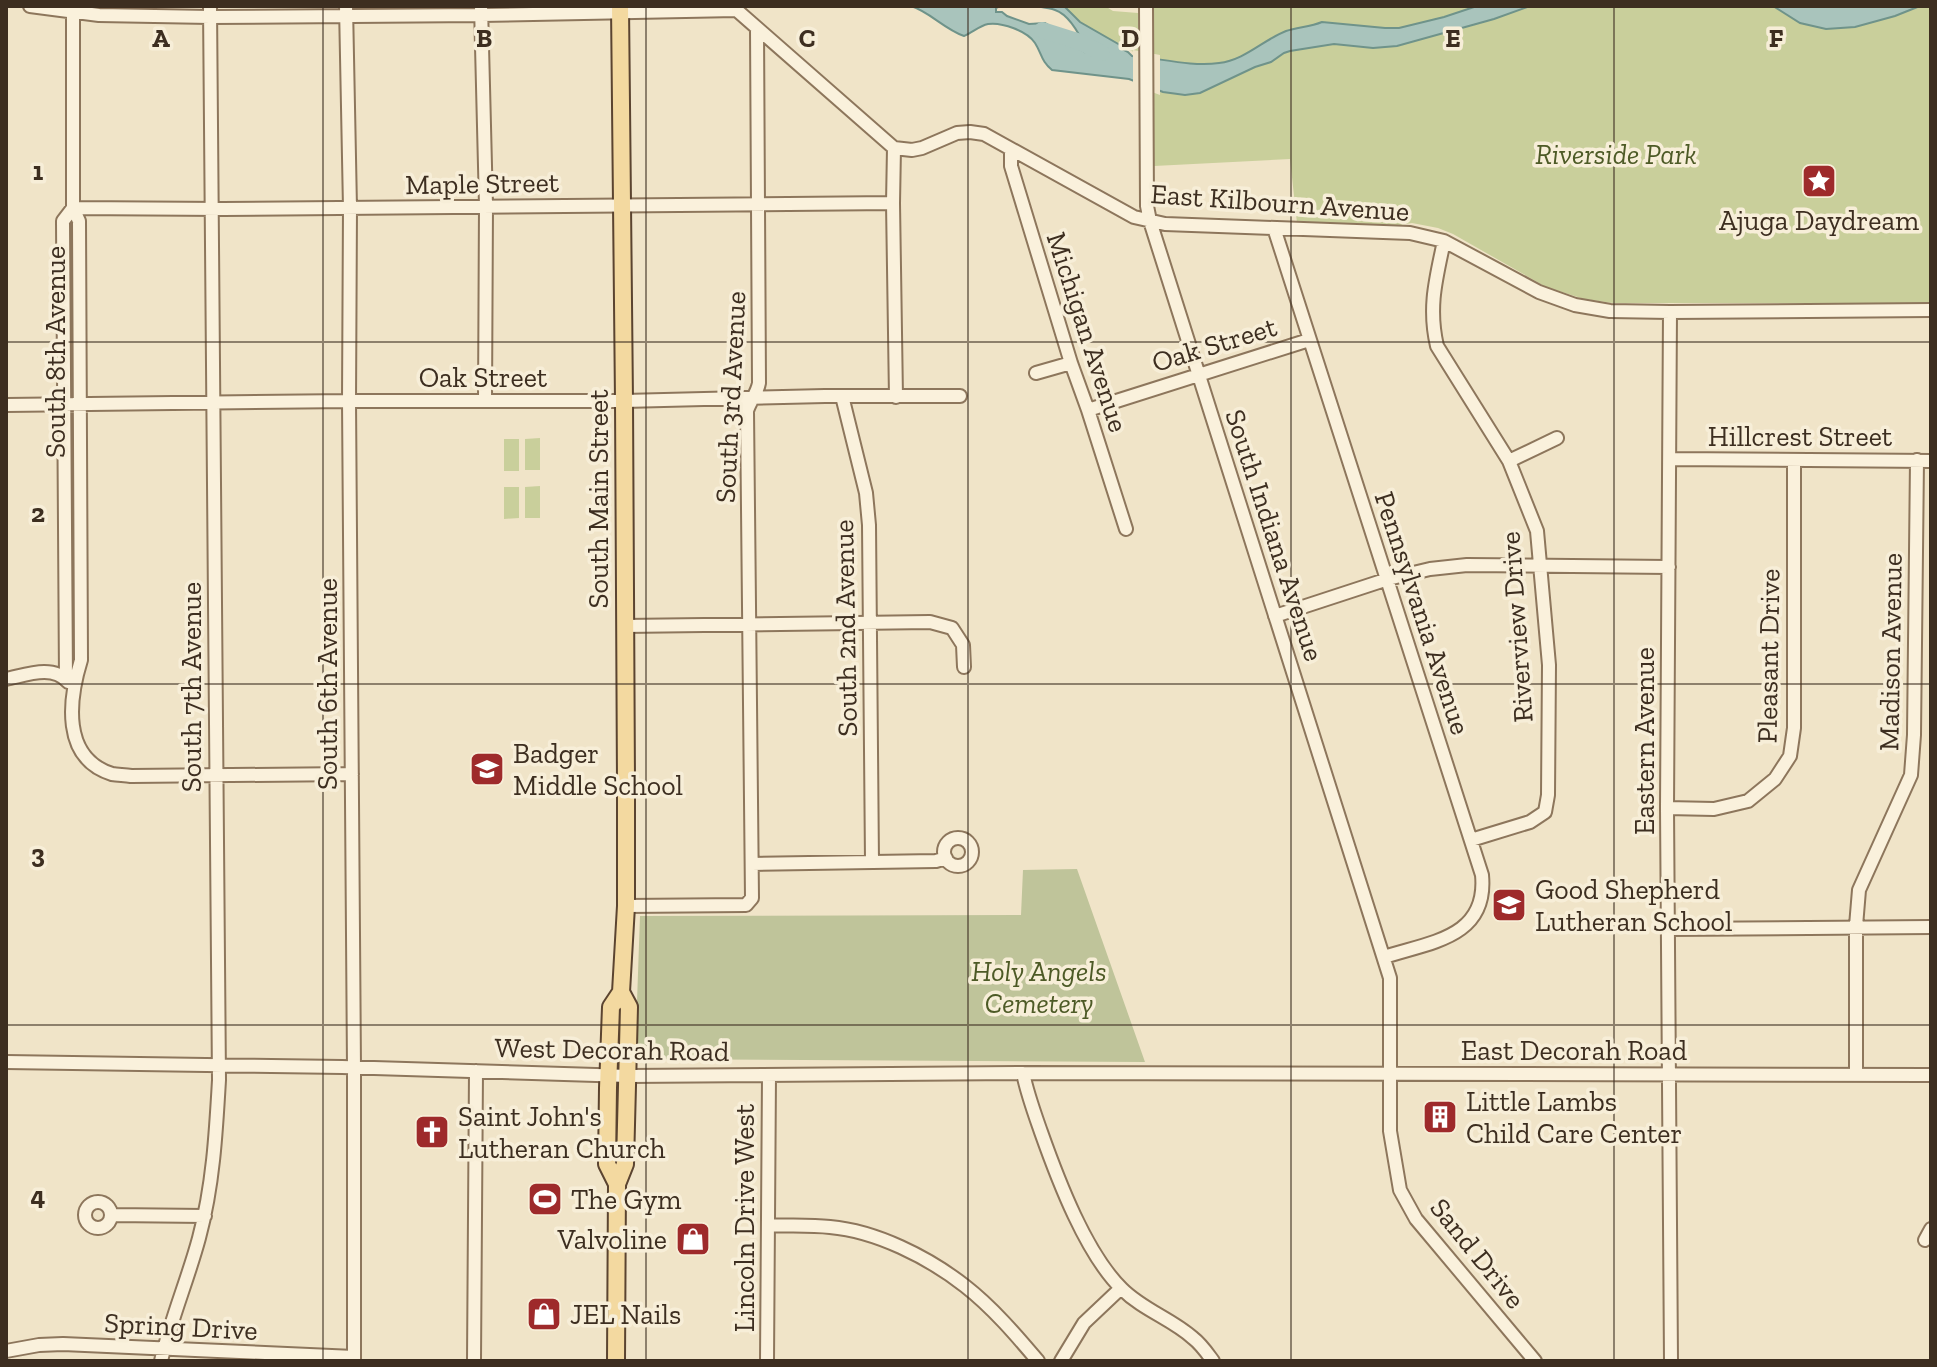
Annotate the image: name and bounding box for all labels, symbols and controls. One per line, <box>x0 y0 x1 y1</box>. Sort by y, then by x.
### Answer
text: A <box>152 22 170 54</box>
text: B <box>476 22 492 54</box>
text: C <box>799 22 815 54</box>
text: D <box>1121 22 1139 54</box>
text: E <box>1445 22 1461 54</box>
text: F <box>1769 22 1784 54</box>
park label: Riverside Park <box>1535 138 1697 171</box>
text: 1 <box>33 155 44 187</box>
place icon: Ajuga Daydream <box>1800 162 1838 200</box>
street label: Maple Street <box>405 166 560 201</box>
street label: East Kilbourn Avenue <box>1149 177 1410 228</box>
place label: Ajuga Daydream <box>1719 204 1919 237</box>
street label: Michigan Avenue <box>1040 228 1135 436</box>
street label: South 8th Avenue <box>39 246 72 458</box>
street label: South 3rd Avenue <box>708 290 753 504</box>
street label: Oak Street <box>1148 310 1281 379</box>
street label: Oak Street <box>419 361 548 394</box>
street label: South Main Street <box>582 389 615 609</box>
street label: South Indiana Avenue <box>1218 405 1331 665</box>
street label: Hillcrest Street <box>1708 420 1893 453</box>
street label: Pennsylvania Avenue <box>1368 488 1477 739</box>
text: 2 <box>31 497 45 529</box>
street label: South 2nd Avenue <box>827 519 864 737</box>
street label: Riverview Drive <box>1493 530 1540 724</box>
street label: Madison Avenue <box>1872 553 1909 751</box>
street label: Pleasant Drive <box>1750 568 1787 744</box>
street label: South 6th Avenue <box>311 578 344 790</box>
street label: South 7th Avenue <box>175 582 208 792</box>
street label: Eastern Avenue <box>1628 647 1661 835</box>
place label: Badger Middle School <box>513 737 683 802</box>
school or university icon: Badger Middle School <box>468 750 506 788</box>
text: 3 <box>31 838 45 870</box>
place label: Good Shepherd Lutheran School <box>1535 873 1732 938</box>
school or university icon: Good Shepherd Lutheran School <box>1490 886 1528 924</box>
park label: Holy Angels Cemetery <box>971 955 1107 1020</box>
street label: West Decorah Road <box>494 1031 730 1068</box>
street label: East Decorah Road <box>1461 1034 1687 1067</box>
place label: Little Lambs Child Care Center <box>1466 1085 1682 1150</box>
building icon: Little Lambs Child Care Center <box>1421 1098 1459 1136</box>
place label: Saint John's Lutheran Church <box>458 1100 666 1165</box>
street label: Lincoln Drive West <box>728 1103 761 1332</box>
church icon: Saint John's Lutheran Church <box>413 1113 451 1151</box>
text: 4 <box>31 1180 46 1212</box>
sports icon: The Gym <box>526 1180 564 1218</box>
place label: The Gym <box>571 1183 681 1216</box>
street label: Sand Drive <box>1423 1192 1532 1315</box>
shop icon: Valvoline <box>674 1220 712 1258</box>
place label: Valvoline <box>556 1223 667 1256</box>
shop icon: JEL Nails <box>525 1295 563 1333</box>
place label: JEL Nails <box>570 1298 681 1331</box>
street label: Spring Drive <box>103 1306 259 1347</box>

